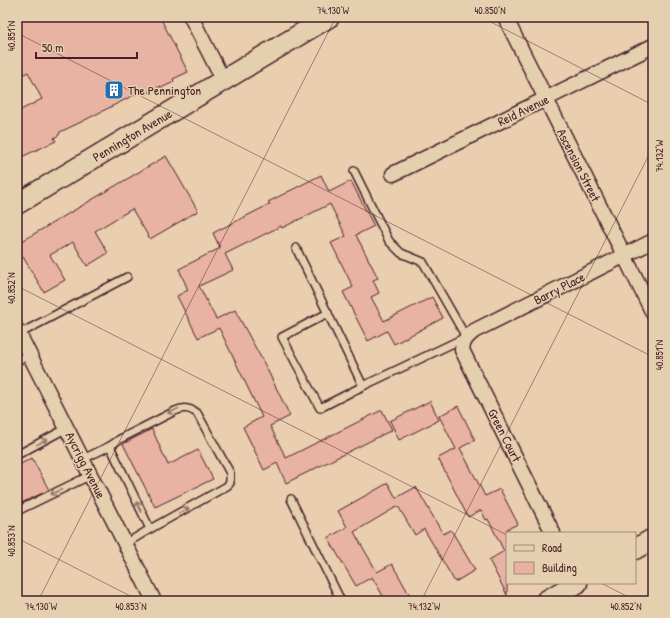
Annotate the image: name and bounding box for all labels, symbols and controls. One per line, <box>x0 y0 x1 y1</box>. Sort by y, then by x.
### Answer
text: 74.130°W <box>317 4 350 17</box>
text: 40.850°N <box>474 4 506 17</box>
text: 40.851°N <box>5 21 18 51</box>
scale bar <box>36 34 137 60</box>
text: 50 m <box>42 39 63 56</box>
building icon: The Pennington <box>103 79 125 101</box>
place label: The Pennington <box>128 81 201 99</box>
street label: Reid Avenue <box>494 90 552 130</box>
street label: Pennington Avenue <box>89 104 175 166</box>
street label: Ascension Street <box>553 125 605 205</box>
text: 74.132°W <box>653 139 666 172</box>
street label: Barry Place <box>530 267 588 309</box>
text: 40.852°N <box>5 272 18 304</box>
text: 40.851°N <box>653 340 666 370</box>
street label: Green Court <box>484 405 526 465</box>
one-way arrow <box>168 408 180 416</box>
street label: Aycrigg Avenue <box>62 429 110 501</box>
one-way arrow <box>36 437 48 445</box>
one-way arrow <box>50 489 62 496</box>
one-way arrow <box>135 501 142 513</box>
one-way arrow <box>178 506 190 514</box>
text: 40.853°N <box>5 525 18 557</box>
legend <box>506 532 636 584</box>
text: Road <box>542 539 562 556</box>
text: Building <box>542 559 577 576</box>
text: 74.130°W <box>25 600 58 613</box>
text: 40.853°N <box>115 600 147 613</box>
text: 74.132°W <box>408 600 441 613</box>
text: 40.852°N <box>610 600 642 613</box>

